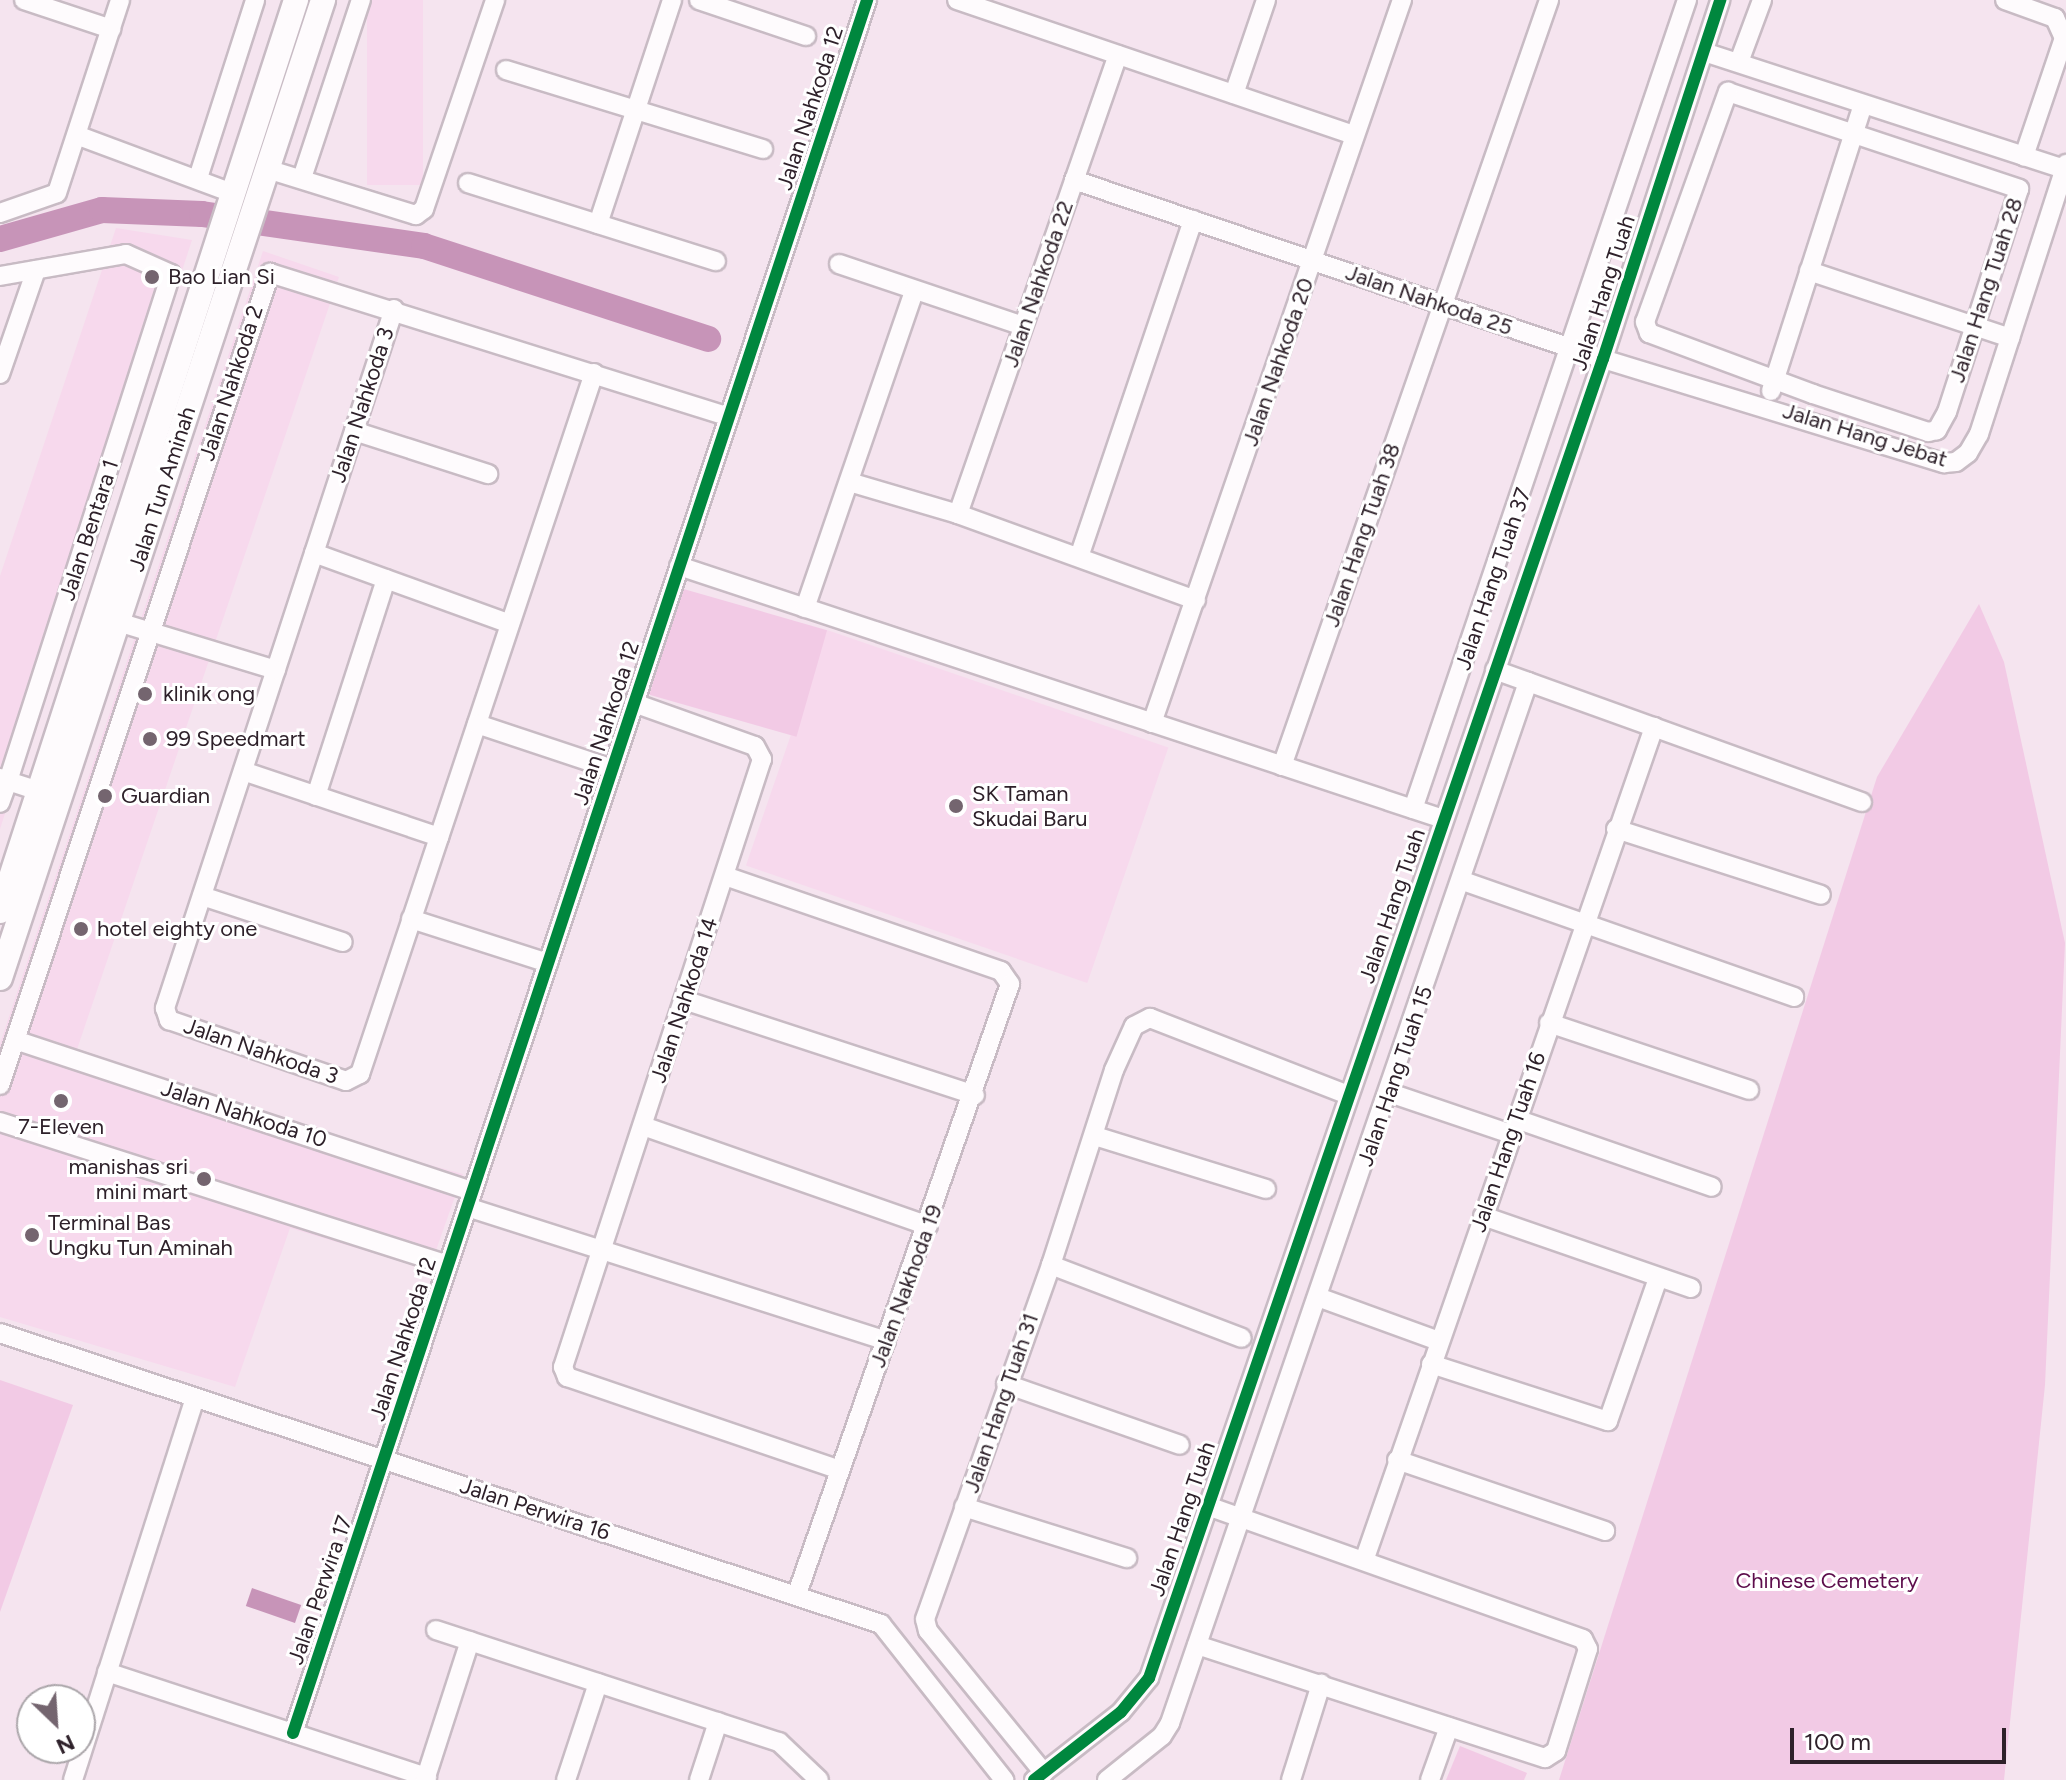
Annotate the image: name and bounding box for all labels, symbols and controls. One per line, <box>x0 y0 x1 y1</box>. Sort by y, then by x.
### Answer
street label: Jalan Nahkoda 12 <box>771 23 849 193</box>
street label: Jalan Hang Tuah 28 <box>1944 194 2028 386</box>
street label: Jalan Nahkoda 22 <box>997 197 1079 371</box>
street label: Jalan Hang Tuah <box>1565 212 1641 374</box>
street label: Jalan Nahkoda 25 <box>1342 259 1516 341</box>
place label: Bao Lian Si <box>168 264 275 290</box>
marker: Bao Lian Si <box>143 268 161 286</box>
street label: Jalan Nahkoda 20 <box>1237 275 1319 449</box>
street label: Jalan Nahkoda 2 <box>193 302 269 464</box>
street label: Jalan Nahkoda 3 <box>324 324 400 486</box>
street label: Jalan Hang Jebat <box>1780 397 1950 473</box>
street label: Jalan Tun Aminah <box>123 403 201 575</box>
street label: Jalan Hang Tuah 38 <box>1318 440 1406 630</box>
street label: Jalan Bentara 1 <box>54 456 124 604</box>
street label: Jalan Hang Tuah 37 <box>1449 485 1537 673</box>
street label: Jalan Nahkoda 12 <box>567 638 645 808</box>
place label: klinik ong <box>163 681 255 707</box>
marker: klinik ong <box>134 683 156 705</box>
place label: 99 Speedmart <box>166 726 305 752</box>
marker: 99 Speedmart <box>141 730 159 748</box>
place label: SK Taman Skudai Baru <box>972 780 1087 832</box>
place label: Guardian <box>121 783 210 809</box>
marker: Guardian <box>96 787 114 805</box>
marker: SK Taman Skudai Baru <box>947 797 965 815</box>
street label: Jalan Hang Tuah <box>1353 825 1431 987</box>
street label: Jalan Nahkoda 14 <box>645 914 723 1086</box>
place label: hotel eighty one <box>97 916 257 942</box>
marker: hotel eighty one <box>72 920 90 938</box>
street label: Jalan Hang Tuah 15 <box>1352 982 1438 1170</box>
street label: Jalan Nahkoda 3 <box>180 1012 342 1090</box>
street label: Jalan Hang Tuah 16 <box>1465 1049 1551 1235</box>
street label: Jalan Nahkoda 10 <box>158 1075 330 1153</box>
marker: 7-Eleven <box>52 1092 70 1110</box>
place label: 7-Eleven <box>18 1114 104 1140</box>
place label: manishas sri mini mart <box>68 1153 188 1204</box>
marker: manishas sri mini mart <box>195 1170 213 1188</box>
street label: Jalan Nakhoda 19 <box>864 1201 948 1371</box>
place label: Terminal Bas Ungku Tun Aminah <box>48 1209 233 1260</box>
marker: Terminal Bas Ungku Tun Aminah <box>23 1226 41 1244</box>
street label: Jalan Nahkoda 12 <box>364 1254 442 1424</box>
street label: Jalan Hang Tuah 31 <box>958 1310 1044 1496</box>
street label: Jalan Hang Tuah <box>1143 1438 1221 1600</box>
street label: Jalan Perwira 16 <box>457 1472 613 1546</box>
street label: Jalan Perwira 17 <box>282 1512 358 1668</box>
park label: Chinese Cemetery <box>1735 1568 1919 1594</box>
north arrow <box>16 1684 96 1764</box>
scale bar <box>1794 1712 2010 1762</box>
text: 100 m <box>1804 1727 1871 1756</box>
text: N <box>52 1729 79 1760</box>

